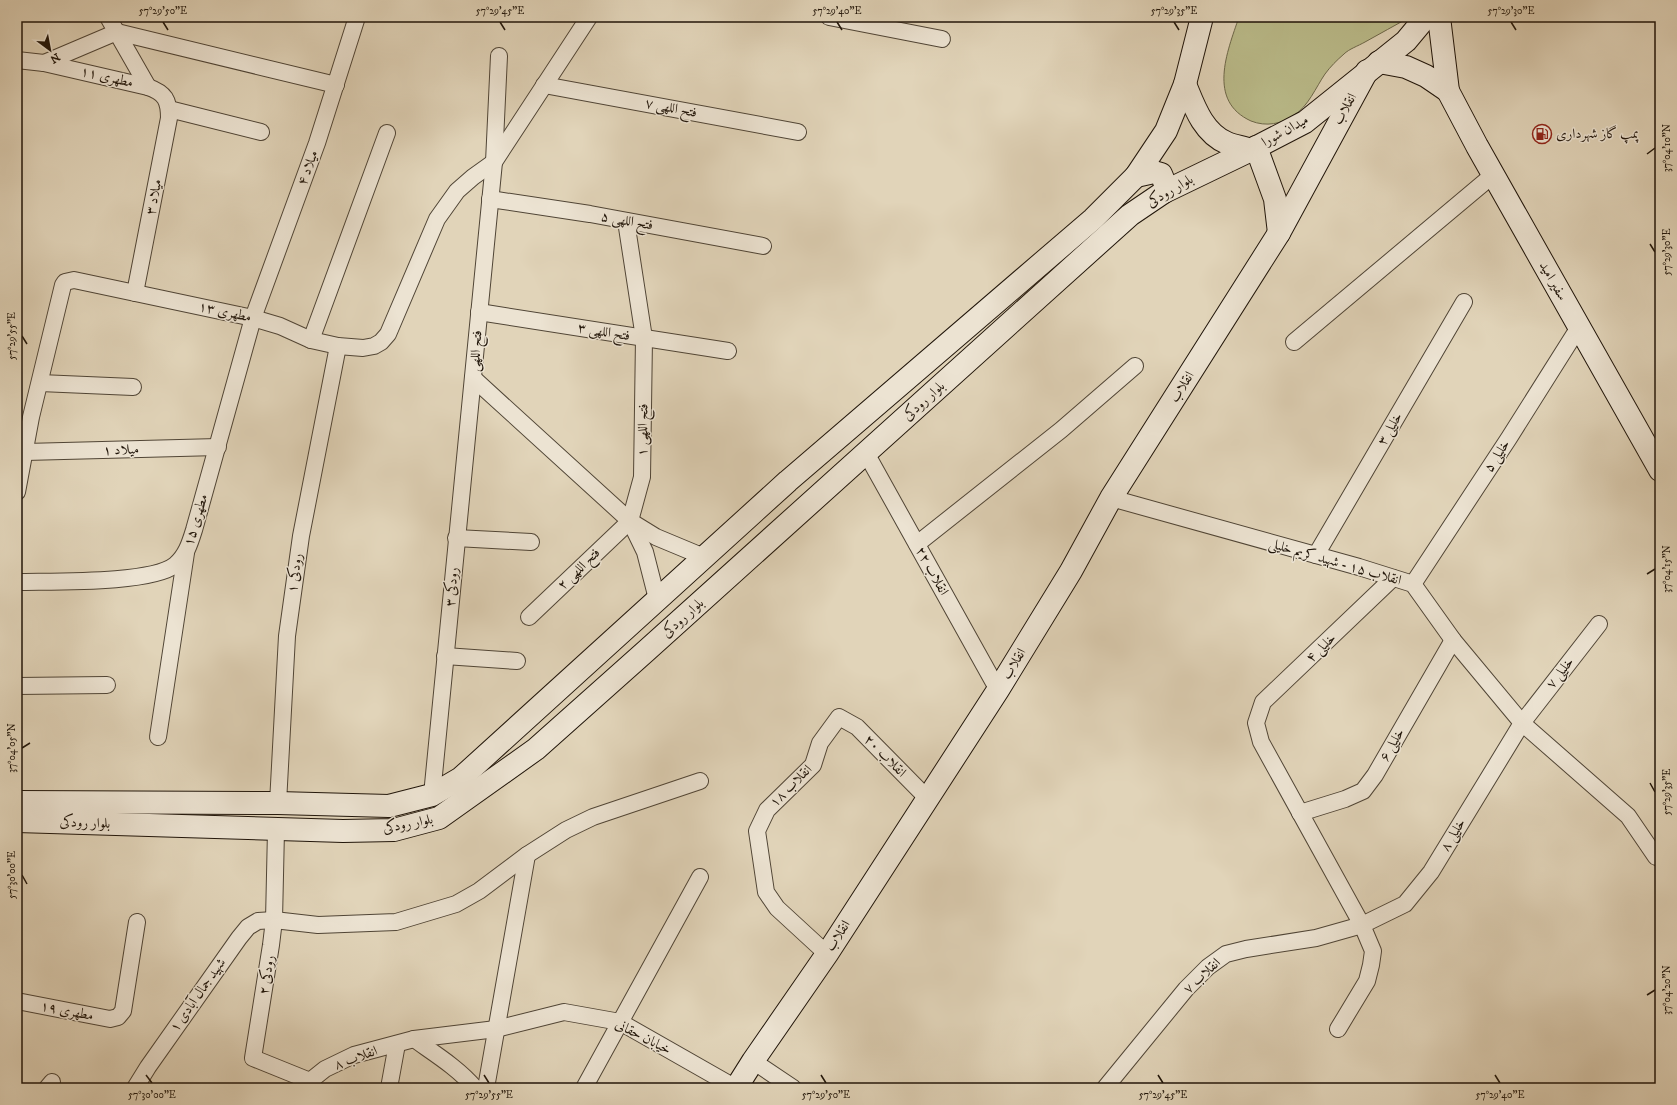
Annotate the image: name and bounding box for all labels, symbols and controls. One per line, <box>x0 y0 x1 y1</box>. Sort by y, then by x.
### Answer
text: 57°29'50"E <box>139 5 187 17</box>
text: 57°29'45"E <box>476 5 524 17</box>
text: 57°29'40"E <box>812 5 862 17</box>
text: 57°29'35"E <box>1151 5 1197 17</box>
text: 57°29'30"E <box>1487 5 1535 17</box>
north arrow <box>30 30 70 70</box>
text: N <box>47 49 62 66</box>
street label: مطهری ۱۱ <box>79 62 135 92</box>
street label: انقلاب <box>1329 90 1361 128</box>
street label: فتح اللهی ۷ <box>643 94 699 125</box>
street label: میدان شورا <box>1258 111 1312 151</box>
fuel station icon: پمپ گاز شهرداری <box>1531 123 1553 145</box>
text: 37°04'10"N <box>1661 124 1673 172</box>
place label: پمپ گاز شهرداری <box>1556 125 1639 144</box>
street label: میلاد ۴ <box>293 148 323 188</box>
street label: بلوار رودکی <box>1143 169 1197 211</box>
street label: میلاد ۳ <box>142 178 166 216</box>
street label: فتح اللهی ۵ <box>599 208 655 237</box>
text: 57°29'30"E <box>1661 228 1673 276</box>
street label: سفیر امید <box>1535 258 1571 304</box>
street label: مطهری ۱۳ <box>197 298 253 326</box>
text: 57°29'55"E <box>6 312 18 360</box>
street label: فتح اللهی ۳ <box>576 319 631 348</box>
street label: فتح اللهی <box>466 330 489 373</box>
street label: انقلاب <box>1165 368 1199 406</box>
street label: بلوار رودکی <box>898 376 949 425</box>
street label: فتح اللهی ۱ <box>634 403 655 457</box>
street label: خلیلی ۳ <box>1373 409 1407 449</box>
street label: خلیلی ۵ <box>1480 436 1514 476</box>
street label: میلاد ۱ <box>103 440 139 460</box>
street label: مطهری ۱۵ <box>180 492 212 548</box>
street label: انقلاب ۱۵ - شهید کریم خلیلی <box>1266 534 1403 592</box>
street label: انقلاب ۲۲ <box>911 543 953 599</box>
street label: فتح اللهی ۲ <box>554 544 606 596</box>
text: 37°04'15"N <box>1661 545 1673 593</box>
street label: رودکی ۱ <box>282 552 307 594</box>
street label: رودکی ۳ <box>440 566 463 608</box>
street label: بلوار رودکی <box>657 593 708 642</box>
street label: خلیلی ۴ <box>1302 629 1340 667</box>
street label: انقلاب <box>998 645 1030 683</box>
street label: خلیلی ۷ <box>1542 654 1578 692</box>
text: 37°04'05"N <box>6 723 18 773</box>
street label: خلیلی ۶ <box>1375 725 1409 765</box>
street label: انقلاب ۲۰ <box>860 731 910 781</box>
street label: انقلاب ۱۸ <box>766 761 816 811</box>
text: 57°29'35"E <box>1661 769 1673 815</box>
street label: بلوار رودکی <box>381 809 435 838</box>
street label: بلوار رودکی <box>59 812 111 833</box>
street label: خلیلی ۸ <box>1436 815 1470 855</box>
text: 57°30'00"E <box>6 851 18 899</box>
street label: انقلاب <box>821 917 855 955</box>
street label: شهید جمال آبادی ۱ <box>166 954 230 1035</box>
street label: رودکی ۲ <box>254 954 279 996</box>
street label: انقلاب ۷ <box>1179 954 1225 998</box>
text: 37°04'20"N <box>1661 965 1673 1015</box>
street label: مطهری ۱۹ <box>39 997 95 1025</box>
street label: خیابان حقانی <box>612 1015 674 1059</box>
street label: انقلاب ۸ <box>332 1042 380 1074</box>
text: 57°30'00"E <box>128 1089 176 1101</box>
text: 57°29'55"E <box>465 1089 513 1101</box>
text: 57°29'50"E <box>802 1089 850 1101</box>
text: 57°29'45"E <box>1139 1089 1187 1101</box>
text: 57°29'40"E <box>1475 1089 1525 1101</box>

